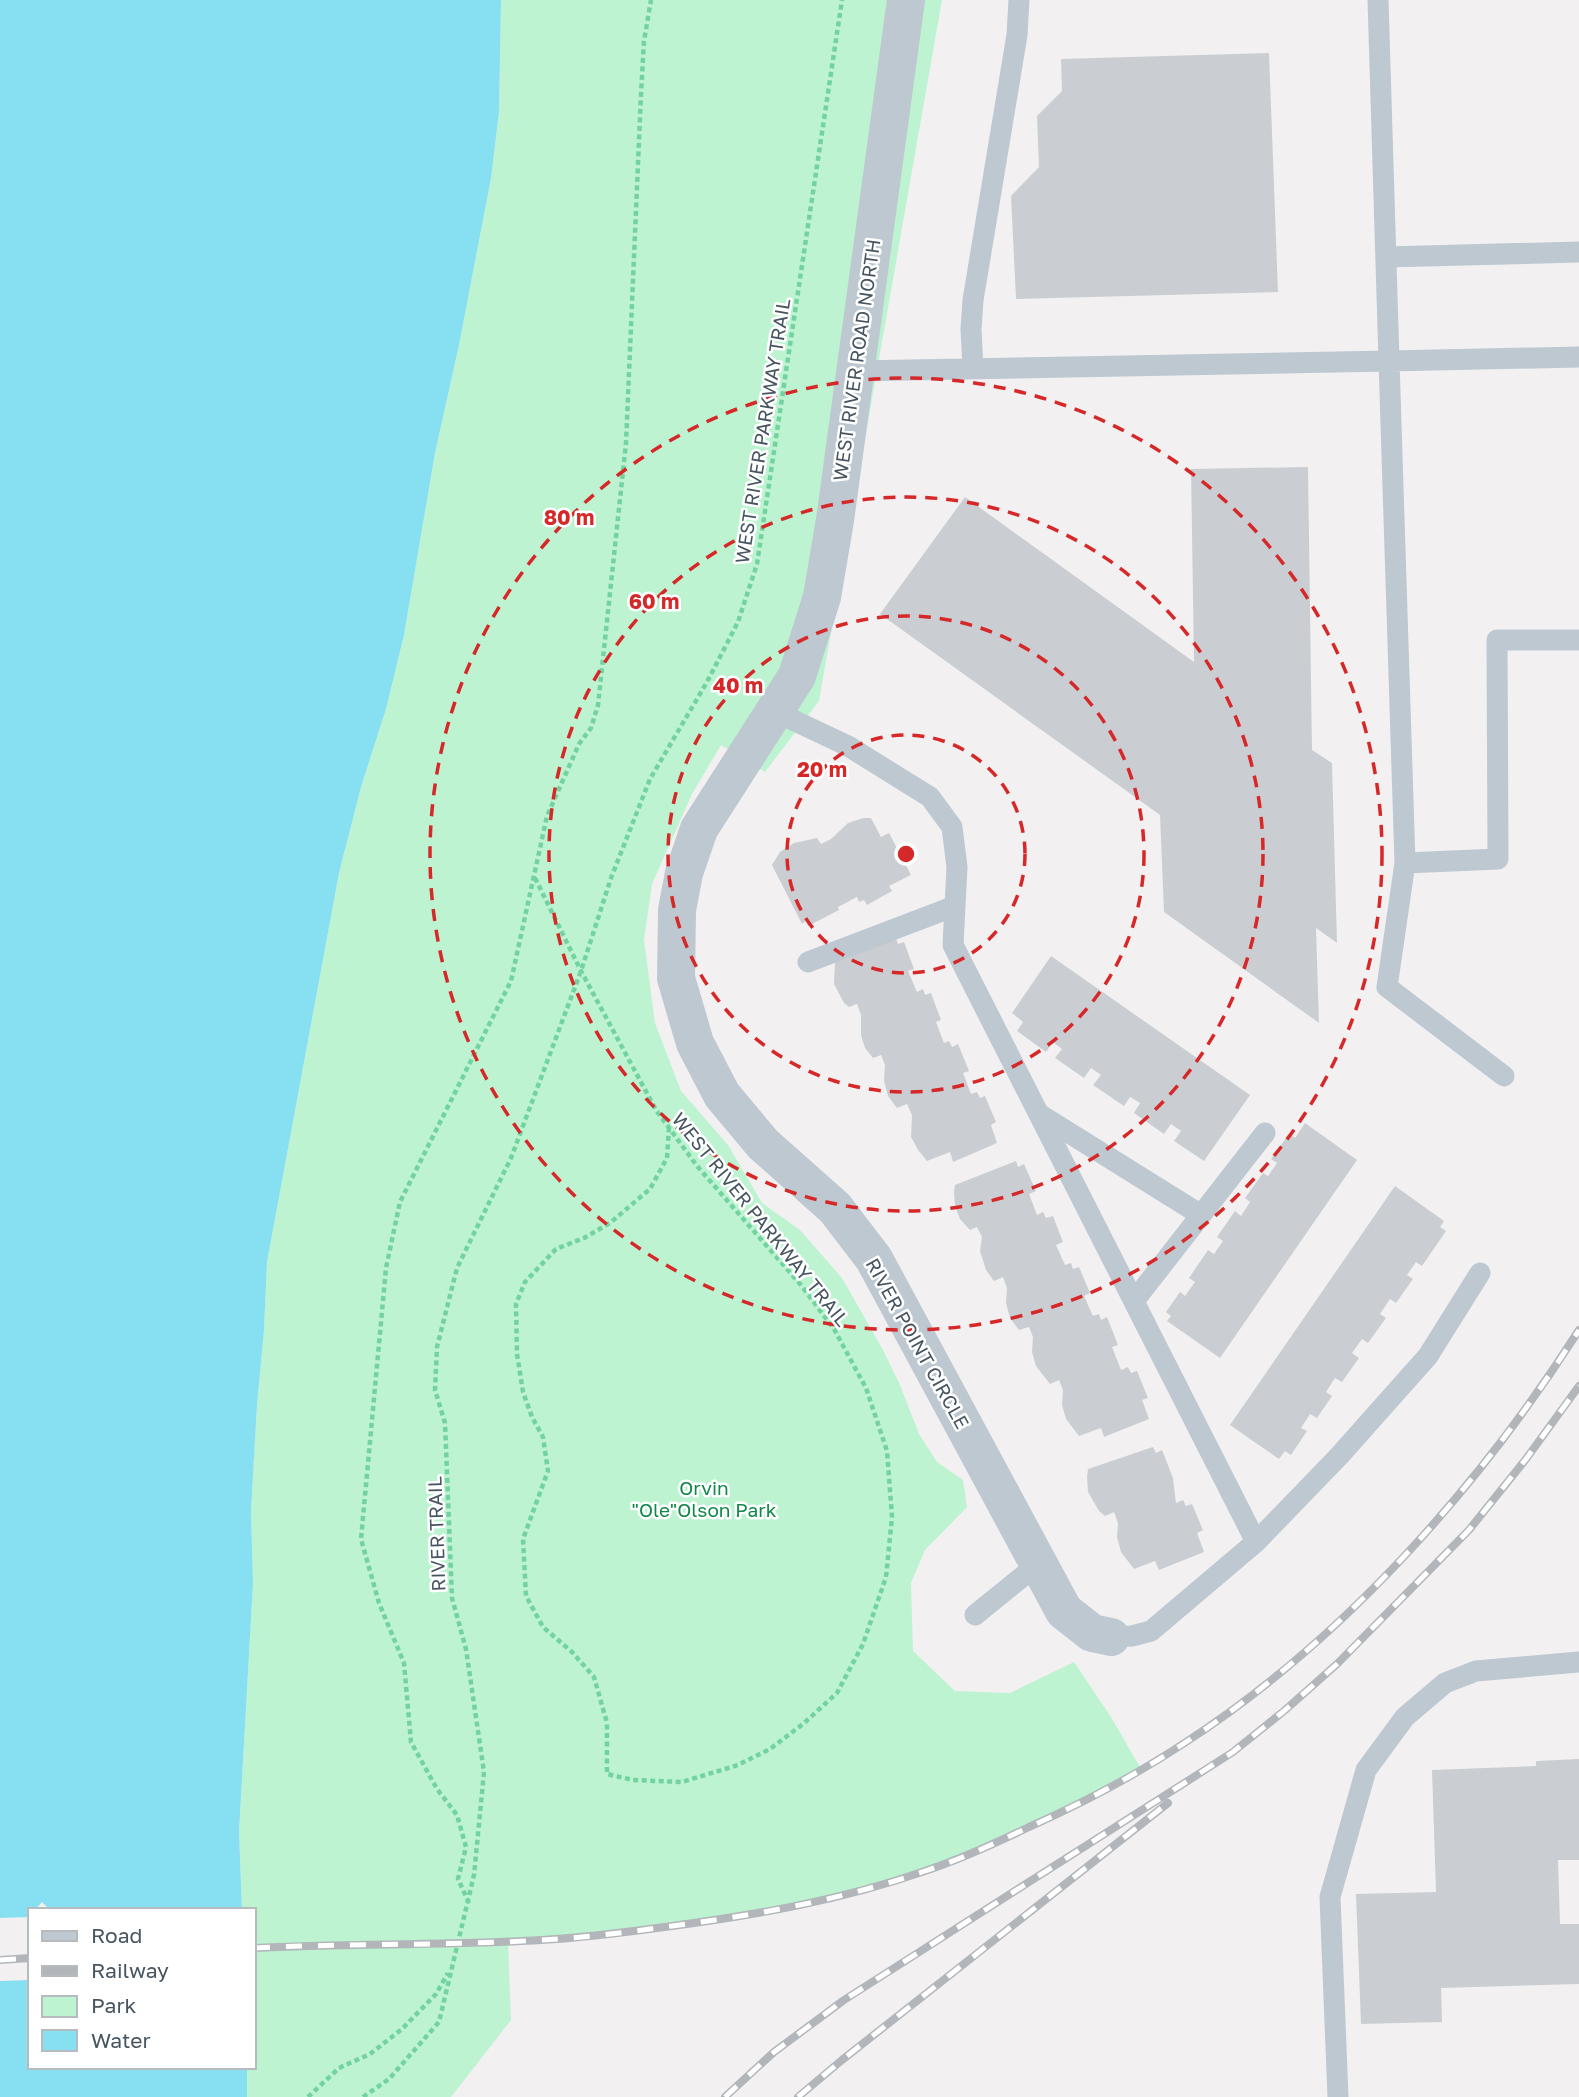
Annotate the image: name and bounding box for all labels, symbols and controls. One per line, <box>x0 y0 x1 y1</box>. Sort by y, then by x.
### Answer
street label: WEST RIVER ROAD NORTH <box>828 238 884 482</box>
street label: WEST RIVER PARKWAY TRAIL <box>730 297 794 565</box>
text: 80 m <box>544 504 594 530</box>
text: 60 m <box>629 588 679 614</box>
text: 40 m <box>713 672 763 698</box>
text: 20 m <box>797 756 847 782</box>
centre of rings <box>894 842 918 866</box>
street label: WEST RIVER PARKWAY TRAIL <box>668 1108 854 1331</box>
street label: RIVER POINT CIRCLE <box>862 1254 974 1432</box>
street label: RIVER TRAIL <box>422 1476 450 1592</box>
park label: Orvin "Ole"Olson Park <box>632 1476 777 1521</box>
legend <box>28 1908 256 2069</box>
text: Road <box>91 1922 142 1948</box>
text: Railway <box>91 1957 169 1983</box>
text: Park <box>91 1992 137 2018</box>
text: Water <box>91 2027 151 2053</box>

